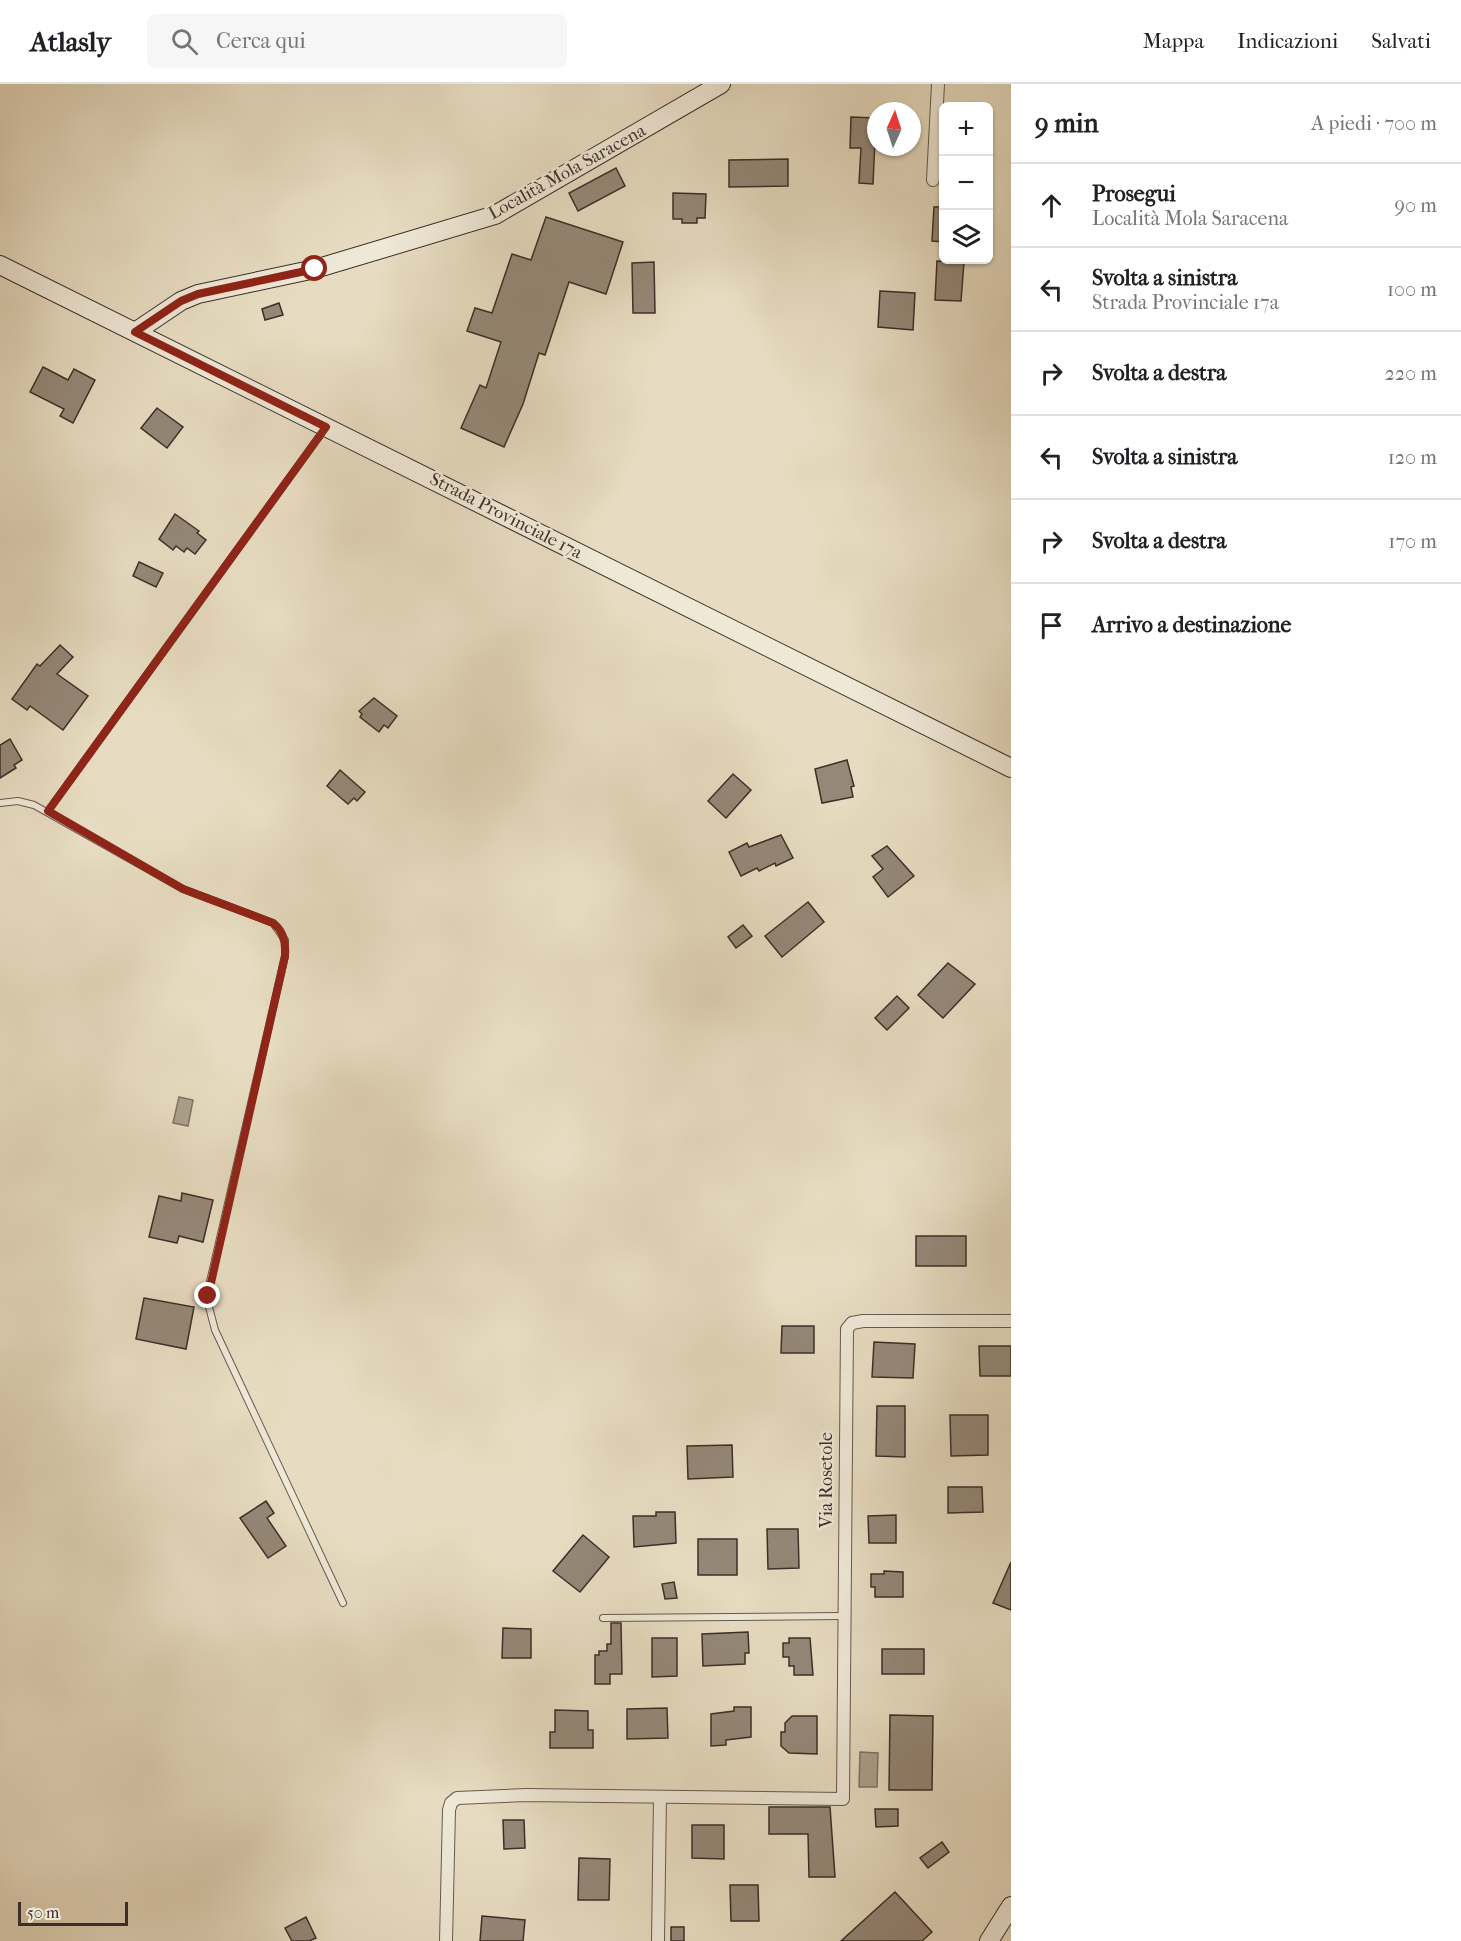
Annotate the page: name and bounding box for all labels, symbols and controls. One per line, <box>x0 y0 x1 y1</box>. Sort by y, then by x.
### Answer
search box <box>147 14 567 68</box>
text: Atlasly <box>30 25 111 58</box>
icon: search <box>168 25 201 58</box>
text: Cerca qui <box>216 28 306 54</box>
text: Mappa <box>1143 29 1204 53</box>
text: Indicazioni <box>1237 29 1338 53</box>
text: Salvati <box>1371 29 1431 53</box>
north arrow <box>867 102 921 156</box>
map controls <box>939 102 993 264</box>
button: + <box>939 102 993 156</box>
text: 9 min <box>1035 108 1099 139</box>
text: A piedi · 700 m <box>1311 112 1437 135</box>
street label: Località Mola Saracena <box>485 120 650 224</box>
button: − <box>939 156 993 210</box>
text: Prosegui <box>1092 181 1176 207</box>
icon: ahead <box>1035 189 1068 222</box>
text: 90 m <box>1395 194 1437 217</box>
text: Località Mola Saracena <box>1092 207 1288 230</box>
button: layers <box>939 210 993 264</box>
route start <box>301 255 327 281</box>
text: Svolta a sinistra <box>1092 265 1237 291</box>
icon: left <box>1035 273 1068 306</box>
text: 100 m <box>1387 278 1437 301</box>
text: Strada Provinciale 17a <box>1092 291 1279 314</box>
icon: right <box>1035 357 1068 390</box>
text: Svolta a destra <box>1092 360 1226 386</box>
text: 220 m <box>1384 362 1437 385</box>
icon: left <box>1035 441 1068 474</box>
text: Svolta a sinistra <box>1092 444 1237 470</box>
text: 120 m <box>1388 446 1437 469</box>
street label: Strada Provinciale 17a <box>426 468 586 564</box>
icon: right <box>1035 525 1068 558</box>
text: Svolta a destra <box>1092 528 1226 554</box>
text: 170 m <box>1388 530 1437 553</box>
icon: arrive <box>1035 609 1068 642</box>
text: Arrivo a destinazione <box>1092 612 1291 638</box>
route end <box>194 1282 220 1308</box>
street label: Via Rosetole <box>816 1432 837 1529</box>
scale bar <box>18 1899 128 1926</box>
text: 50 m <box>27 1903 59 1922</box>

